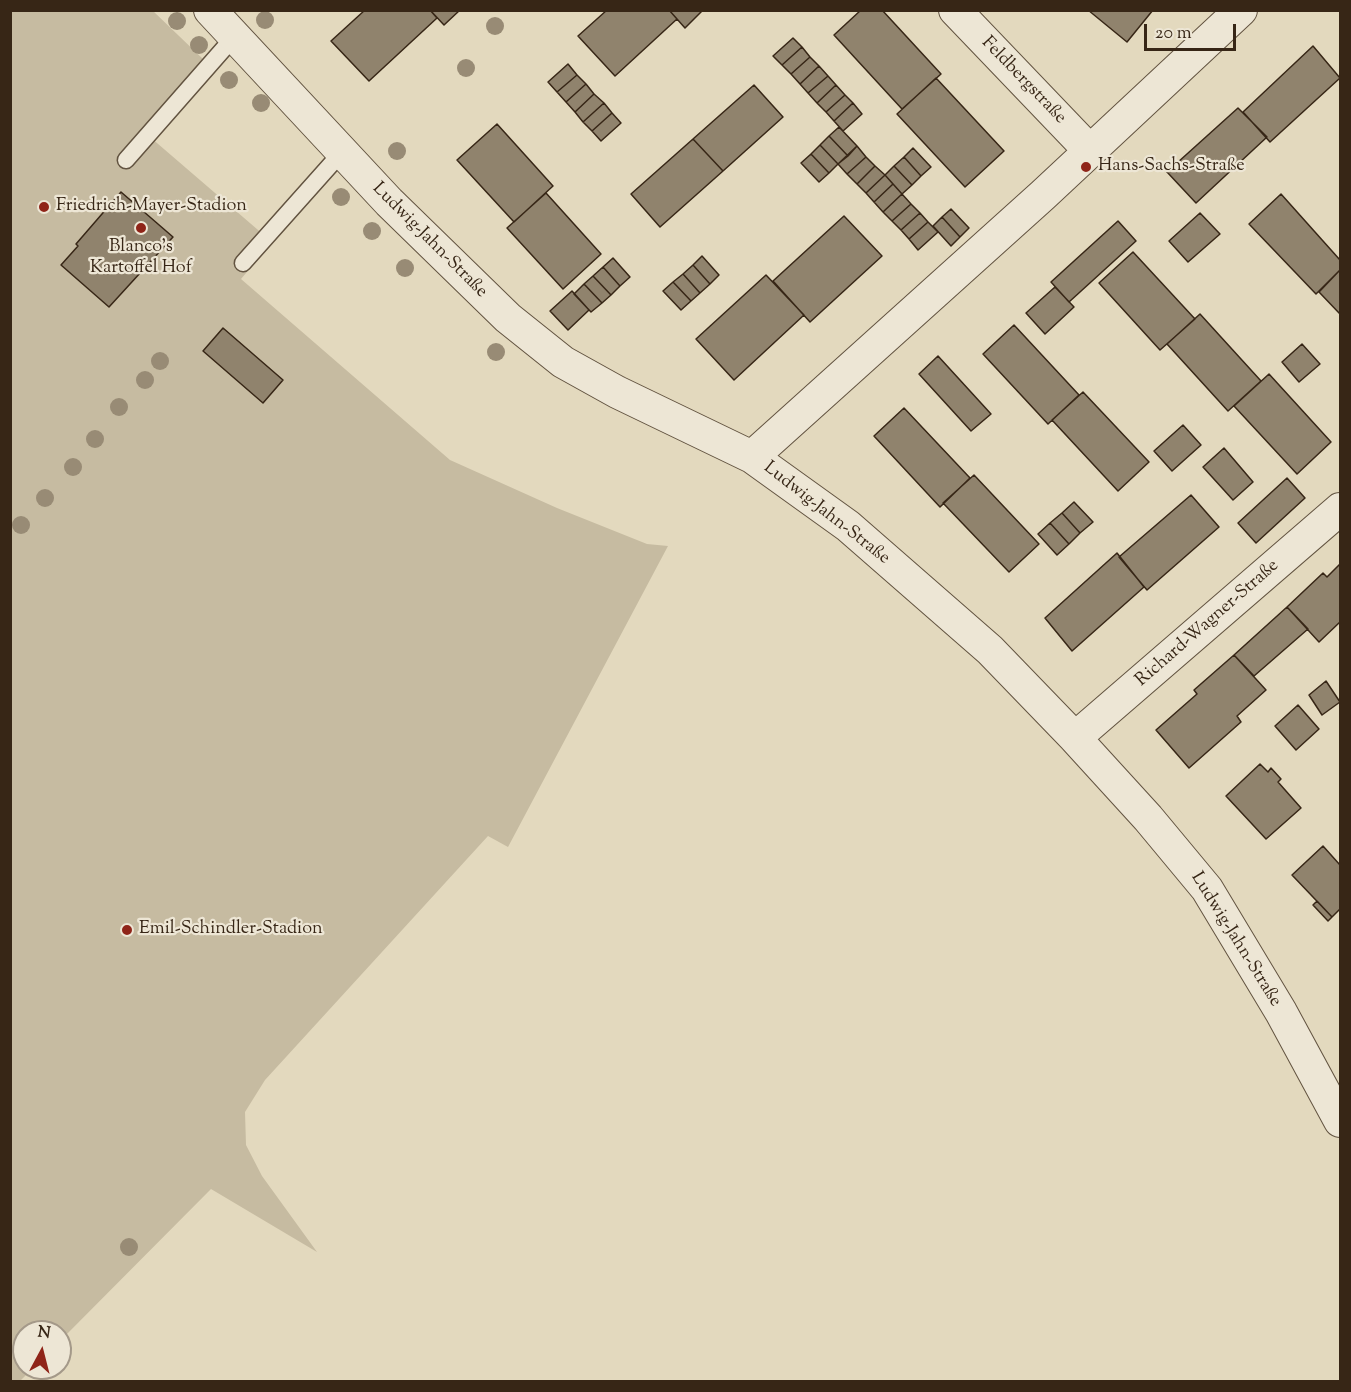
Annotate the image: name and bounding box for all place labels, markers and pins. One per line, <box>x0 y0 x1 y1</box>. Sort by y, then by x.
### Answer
place label: Hans-Sachs-Straße <box>1098 156 1245 178</box>
marker: Hans-Sachs-Straße <box>1079 160 1093 174</box>
place label: Friedrich-Mayer-Stadion <box>56 196 247 218</box>
marker: Friedrich-Mayer-Stadion <box>37 200 51 214</box>
marker: Blanco's Kartoffel Hof <box>134 221 148 235</box>
place label: Blanco's Kartoffel Hof <box>90 237 192 280</box>
place label: Emil-Schindler-Stadion <box>139 919 323 941</box>
marker: Emil-Schindler-Stadion <box>120 923 134 937</box>

